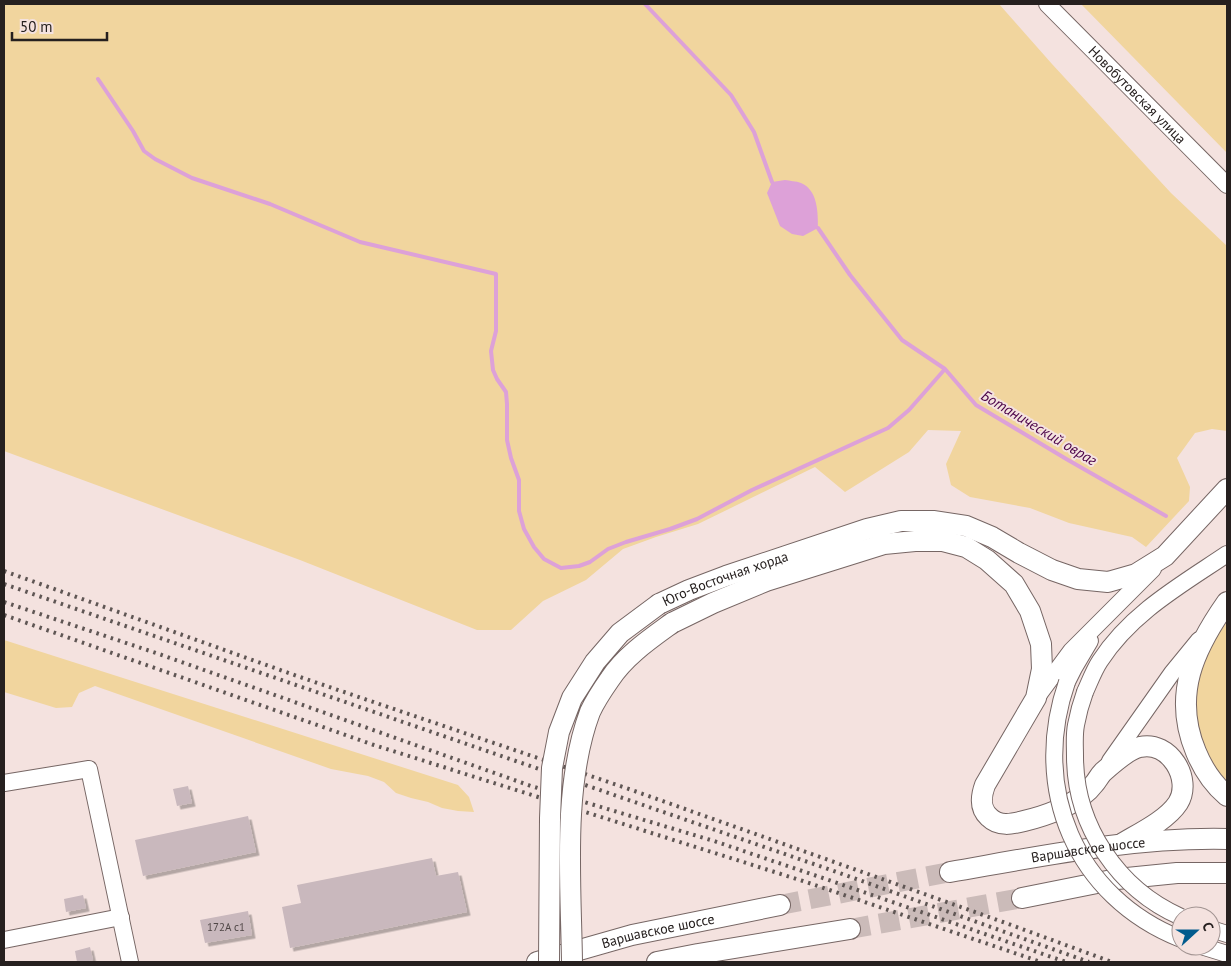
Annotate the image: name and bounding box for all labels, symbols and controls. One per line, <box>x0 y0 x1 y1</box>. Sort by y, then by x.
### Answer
scale bar <box>12 10 108 42</box>
text: 50 m <box>20 17 53 36</box>
street label: Новобутовская улица <box>1085 42 1190 148</box>
water label: Ботанический овраг <box>978 386 1101 470</box>
street label: Юго-Восточная хорда <box>659 547 790 610</box>
street label: Варшавское шоссе <box>1030 833 1146 867</box>
north arrow <box>1171 906 1221 956</box>
street label: Варшавское шоссе <box>599 910 716 952</box>
text: С <box>1198 919 1218 933</box>
house number: 172А с1 <box>207 920 245 934</box>

